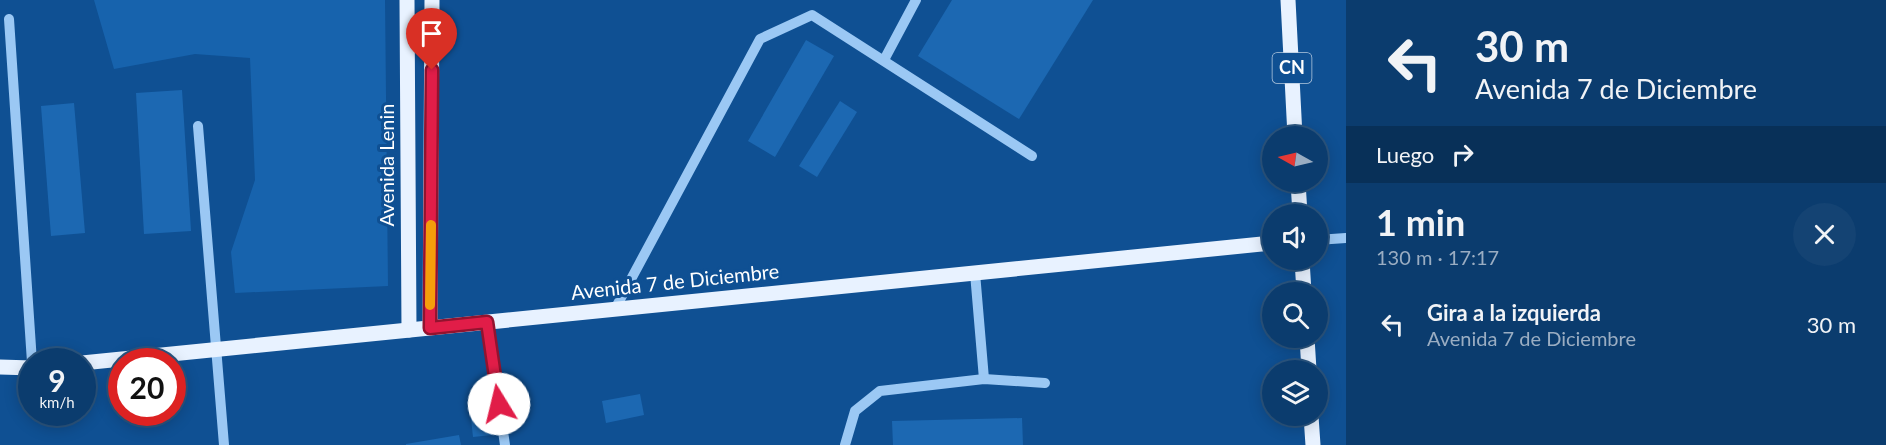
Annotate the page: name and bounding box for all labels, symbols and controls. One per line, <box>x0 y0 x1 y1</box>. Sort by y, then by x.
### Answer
pin <box>406 8 457 70</box>
icon: arrive <box>415 17 448 50</box>
text: 30 m <box>1475 21 1569 71</box>
icon: left <box>1376 24 1454 102</box>
road number: CN <box>1272 53 1312 83</box>
text: Avenida 7 de Diciembre <box>1475 72 1757 105</box>
street label: Avenida Lenin <box>374 104 398 226</box>
north arrow <box>1262 126 1328 192</box>
map controls <box>1262 126 1328 426</box>
icon: right <box>1446 138 1479 171</box>
text: Luego <box>1376 141 1434 168</box>
text: 1 min <box>1376 200 1465 244</box>
button: close <box>1793 203 1856 266</box>
button: sound <box>1262 204 1328 270</box>
text: 130 m · 17:17 <box>1376 245 1499 269</box>
street label: Avenida 7 de Diciembre <box>570 258 780 304</box>
button: search <box>1262 282 1328 348</box>
text: Gira a la izquierda <box>1427 299 1601 326</box>
icon: left <box>1376 308 1409 341</box>
text: 30 m <box>1807 311 1856 338</box>
text: Avenida 7 de Diciembre <box>1427 326 1636 350</box>
speed limit sign: 20 <box>108 348 186 426</box>
button: layers <box>1262 360 1328 426</box>
text: 9 <box>48 362 66 398</box>
position arrow <box>467 372 531 436</box>
text: km/h <box>39 393 75 411</box>

